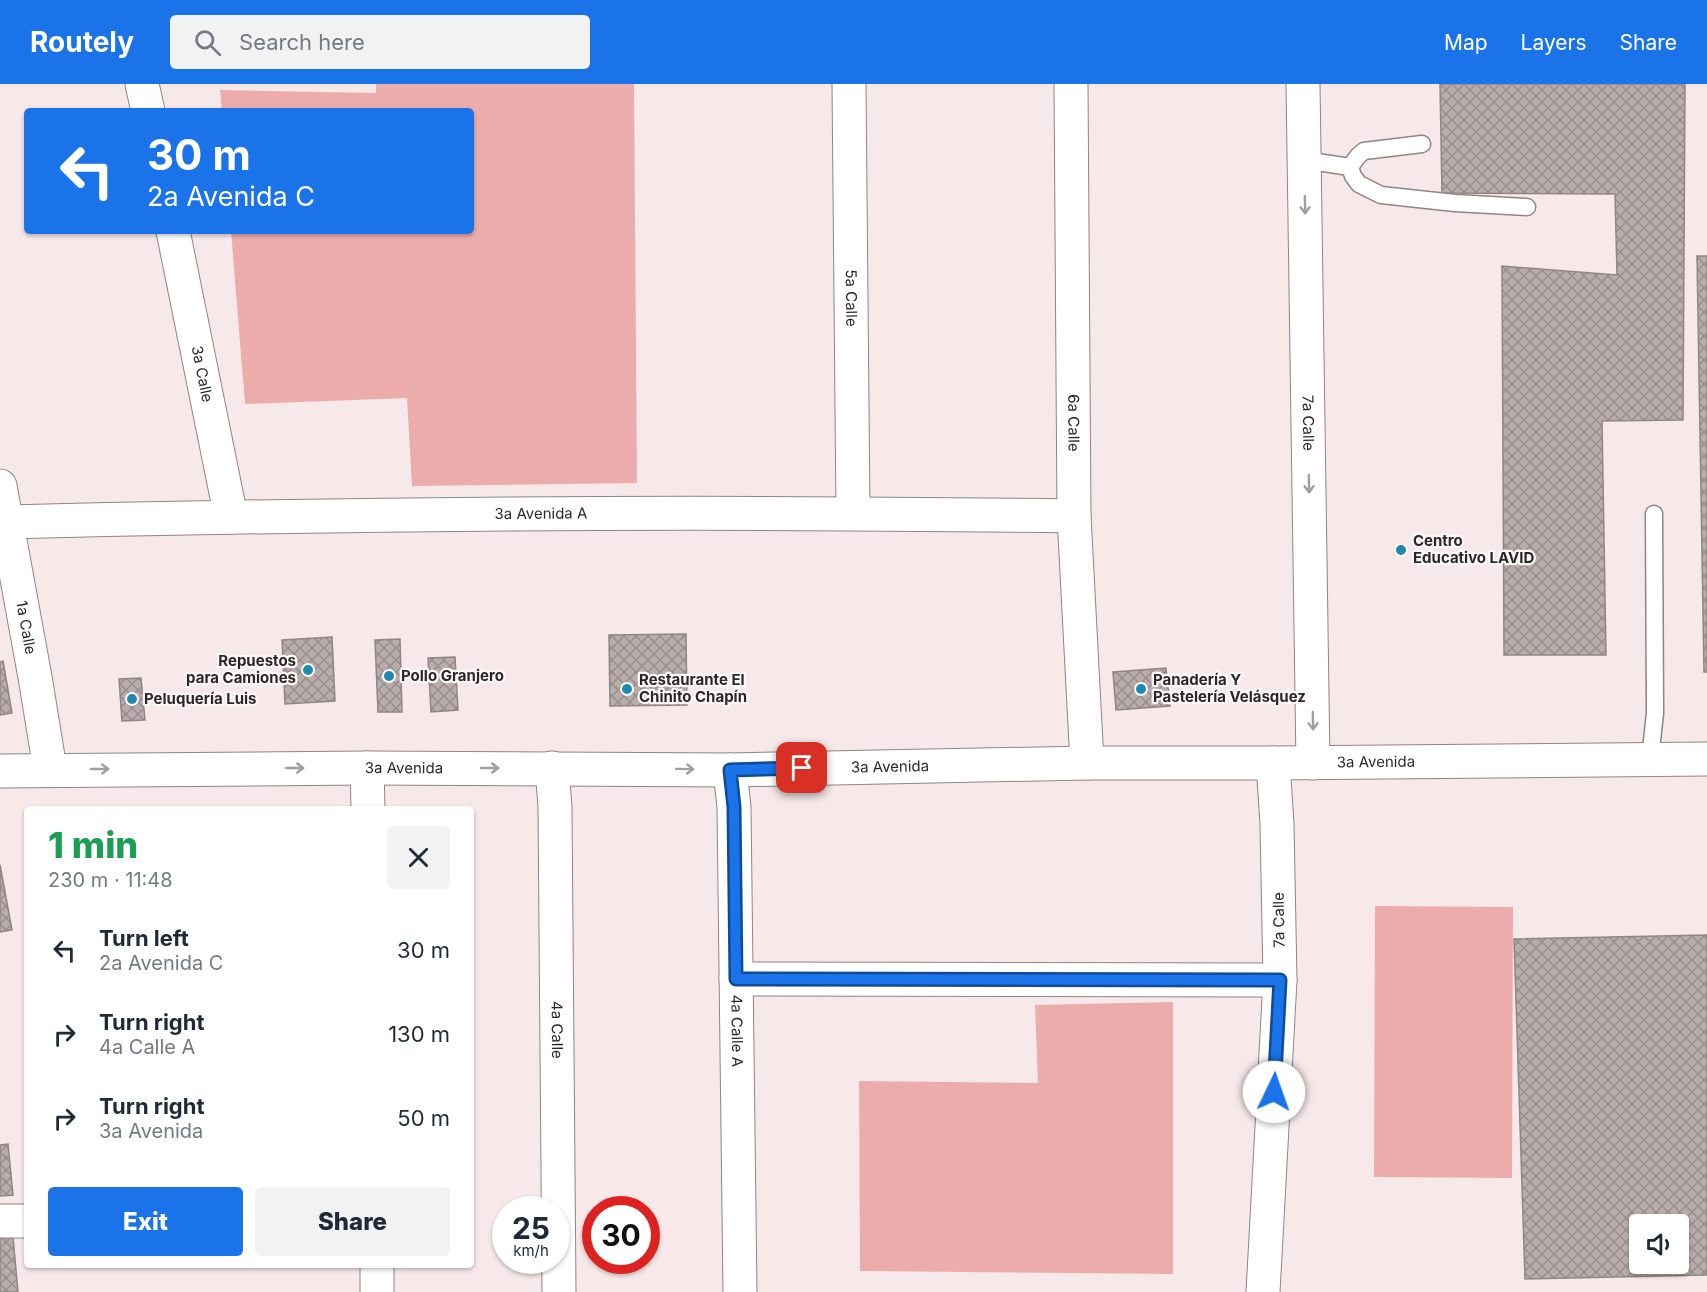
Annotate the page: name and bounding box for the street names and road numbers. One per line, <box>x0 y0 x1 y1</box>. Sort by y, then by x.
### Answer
street label: 5a Calle <box>842 269 861 327</box>
street label: 3a Calle <box>187 344 218 404</box>
street label: 6a Calle <box>1064 394 1084 452</box>
street label: 7a Calle <box>1299 395 1318 451</box>
street label: 3a Avenida A <box>494 504 587 523</box>
street label: 1a Calle <box>12 599 41 656</box>
street label: 3a Avenida <box>1337 752 1415 771</box>
street label: 3a Avenida <box>851 756 929 777</box>
street label: 3a Avenida <box>365 758 443 777</box>
street label: 7a Calle <box>1269 892 1288 948</box>
street label: 4a Calle A <box>727 994 747 1067</box>
street label: 4a Calle <box>548 1001 567 1059</box>

